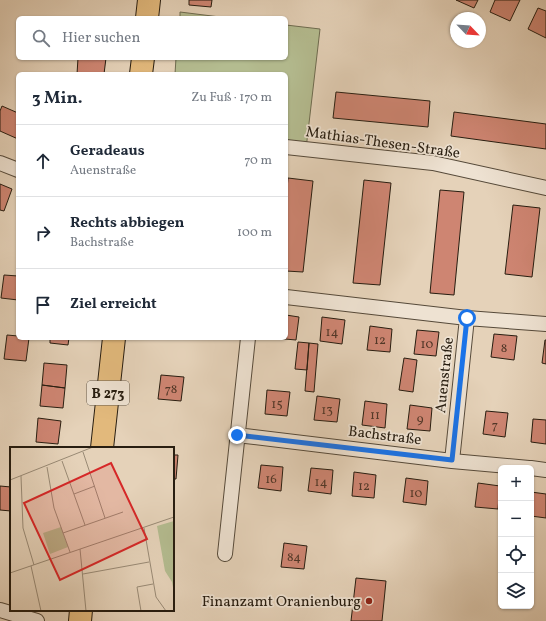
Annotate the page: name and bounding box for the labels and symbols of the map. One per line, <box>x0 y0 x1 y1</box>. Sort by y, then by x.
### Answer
north arrow <box>450 12 486 48</box>
street label: Mathias-Thesen-Straße <box>304 122 461 165</box>
route start <box>458 309 476 327</box>
house number: 14 <box>326 324 339 342</box>
house number: 12 <box>374 332 386 350</box>
house number: 10 <box>421 336 434 354</box>
street label: Auenstraße <box>431 336 460 414</box>
house number: 8 <box>501 340 507 358</box>
road number: B 273 <box>87 381 129 405</box>
house number: 78 <box>165 381 177 399</box>
house number: 15 <box>271 396 283 414</box>
house number: 13 <box>321 402 333 420</box>
house number: 11 <box>370 407 380 425</box>
house number: 9 <box>417 411 424 429</box>
house number: 7 <box>492 417 498 435</box>
street label: Bachstraße <box>347 422 423 451</box>
route end <box>228 426 246 444</box>
inset map <box>10 447 174 611</box>
house number: 16 <box>265 471 277 489</box>
house number: 14 <box>315 474 328 492</box>
house number: 12 <box>358 478 370 496</box>
house number: 10 <box>410 485 423 503</box>
house number: 84 <box>287 549 301 567</box>
place label: Finanzamt Oranienburg <box>202 592 361 613</box>
marker: Finanzamt Oranienburg <box>364 596 374 606</box>

